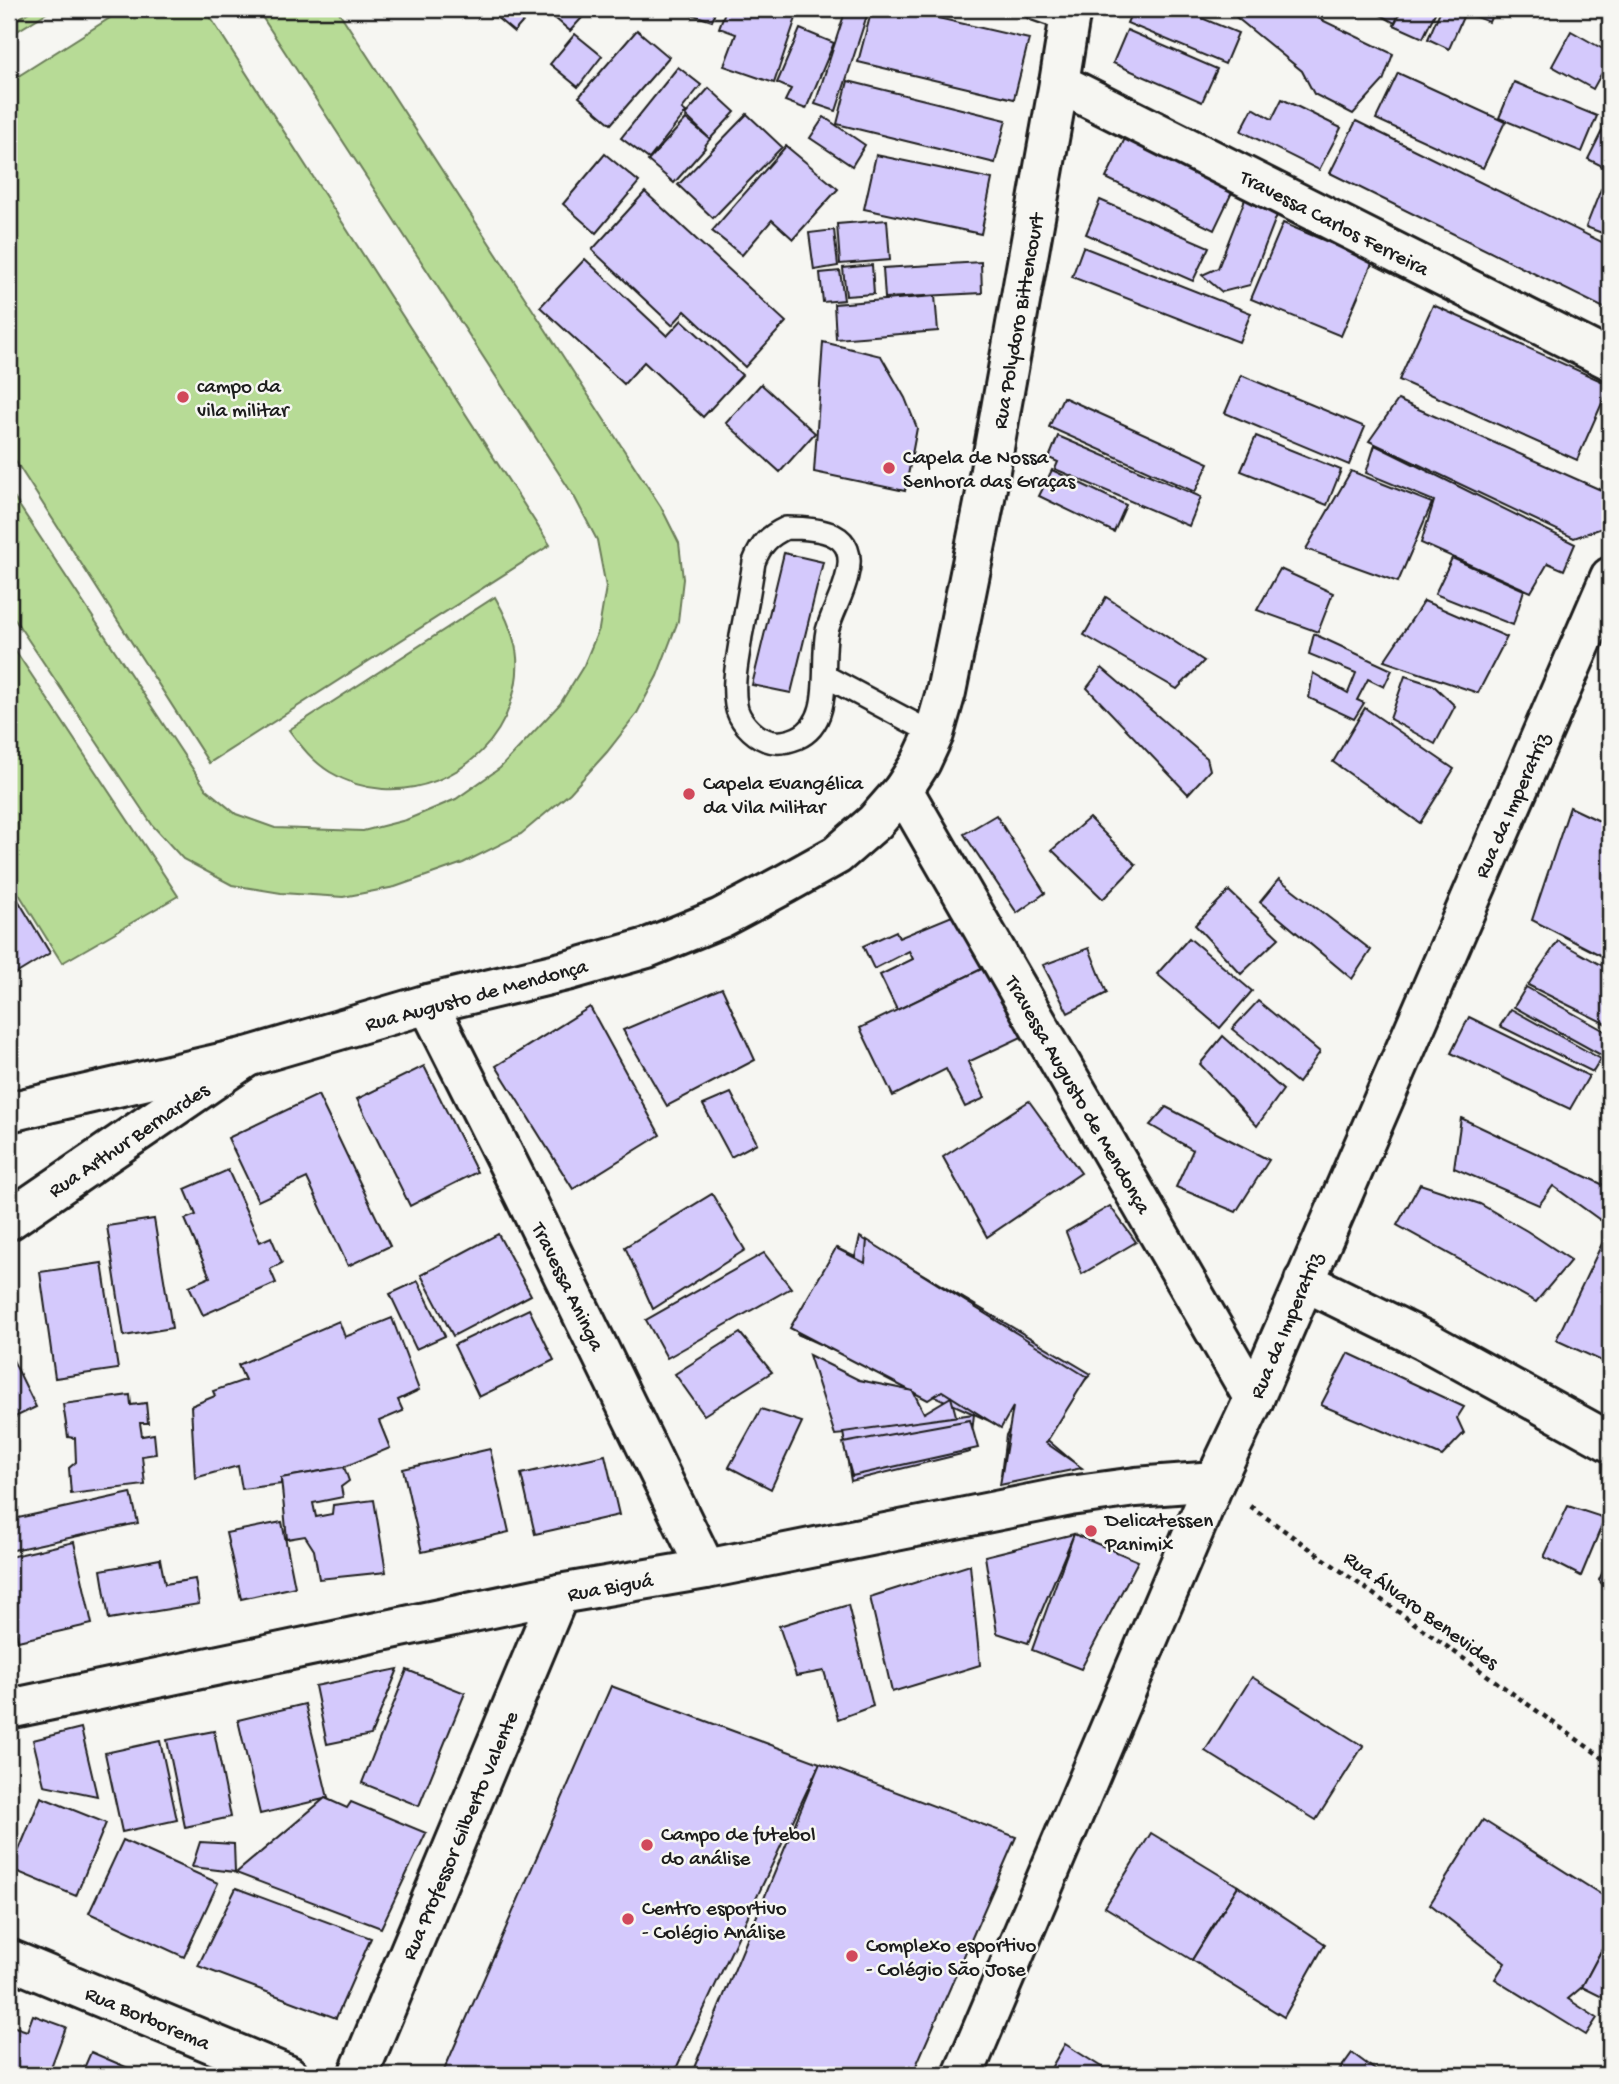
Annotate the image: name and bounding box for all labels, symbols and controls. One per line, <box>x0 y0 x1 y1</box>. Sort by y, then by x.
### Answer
street label: Travessa Carlos Ferreira <box>1234 166 1433 284</box>
street label: Rua Polydoro Bittencourt <box>989 209 1052 431</box>
place label: campo da vila militar <box>197 376 290 425</box>
marker: campo da vila militar <box>175 389 191 405</box>
place label: Capela de Nossa Senhora das Graças <box>903 447 1077 496</box>
marker: Capela de Nossa Senhora das Graças <box>881 460 897 476</box>
street label: Rua da Imperatriz <box>1471 729 1558 883</box>
place label: Capela Evangélica da Vila Militar <box>703 773 865 822</box>
marker: Capela Evangélica da Vila Militar <box>681 786 697 802</box>
street label: Rua Augusto de Mendonça <box>363 955 592 1039</box>
street label: Travessa Augusto de Mendonça <box>997 971 1155 1221</box>
street label: Rua Arthur Bernardes <box>45 1078 216 1205</box>
street label: Travessa Aninga <box>524 1218 608 1357</box>
street label: Rua da Imperatriz <box>1246 1249 1331 1403</box>
place label: Delicatessen Panimix <box>1103 1510 1213 1559</box>
marker: Delicatessen Panimix <box>1083 1523 1099 1539</box>
street label: Rua Álvaro Benevides <box>1337 1546 1504 1677</box>
street label: Rua Biguá <box>566 1569 657 1609</box>
street label: Rua Professor Gilberto Valente <box>398 1707 527 1965</box>
place label: Campo de futebol do análise <box>661 1824 816 1873</box>
marker: Campo de futebol do análise <box>639 1837 655 1853</box>
place label: Centro esportivo - Colégio Análise <box>642 1898 787 1947</box>
marker: Centro esportivo - Colégio Análise <box>620 1911 636 1927</box>
place label: Complexo esportivo - Colégio São Jose <box>866 1935 1037 1984</box>
marker: Complexo esportivo - Colégio São Jose <box>844 1948 860 1964</box>
street label: Rua Borborema <box>80 1983 214 2058</box>

